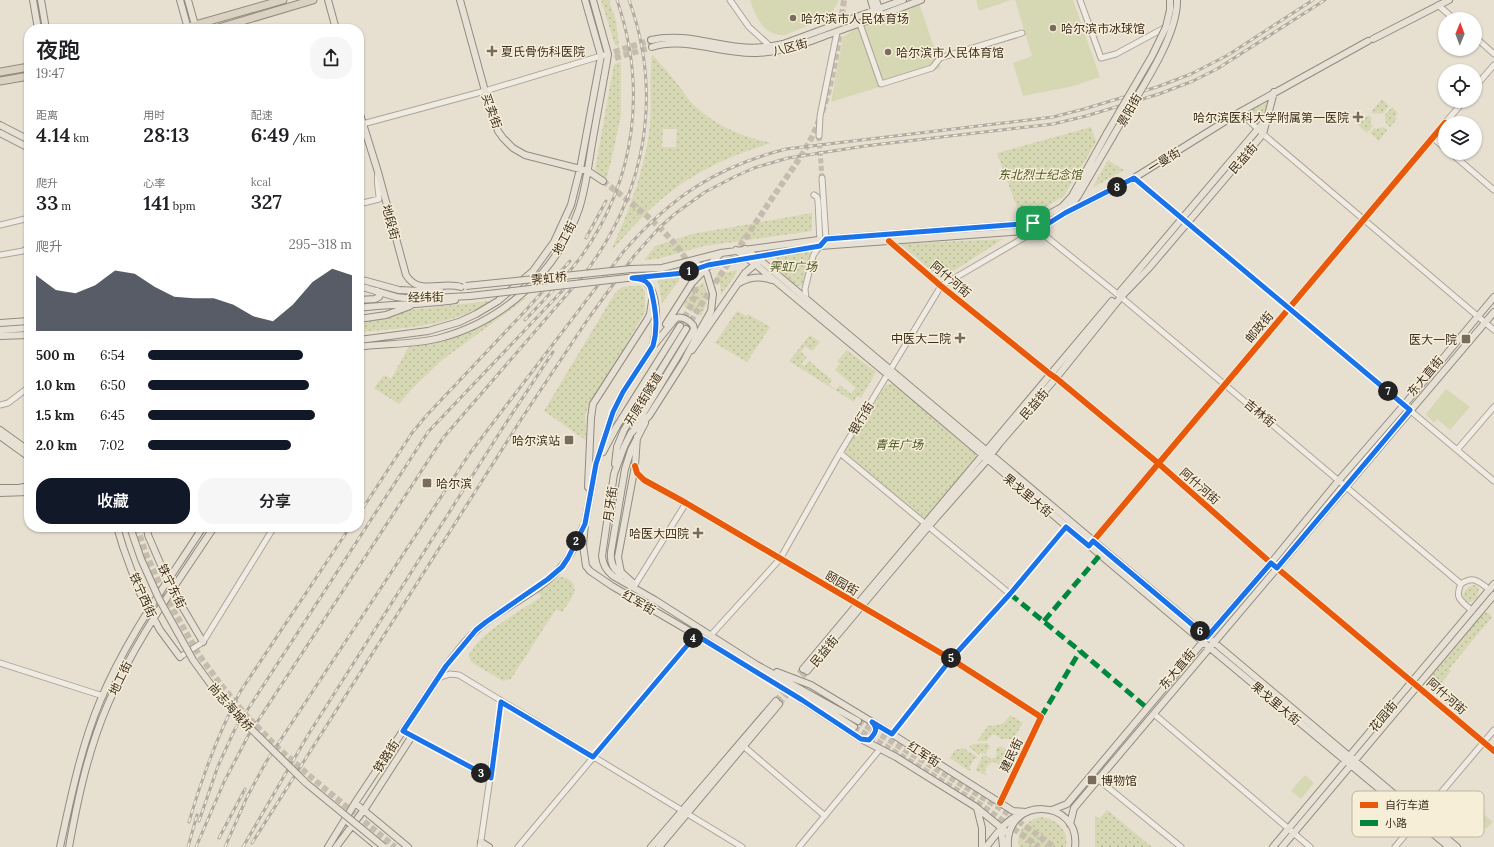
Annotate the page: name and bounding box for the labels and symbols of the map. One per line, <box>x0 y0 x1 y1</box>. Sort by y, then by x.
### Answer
place label: 哈尔滨市人民体育场 <box>801 11 909 26</box>
north arrow <box>1438 12 1482 56</box>
marker: 哈尔滨市人民体育场 <box>788 13 798 23</box>
place label: 哈尔滨市冰球馆 <box>1061 21 1145 36</box>
marker: 哈尔滨市冰球馆 <box>1048 23 1058 33</box>
street label: 八区街 <box>771 35 809 59</box>
place label: 夏氏骨伤科医院 <box>501 44 585 59</box>
marker: 夏氏骨伤科医院 <box>486 45 498 57</box>
place label: 哈尔滨市人民体育馆 <box>896 45 1004 60</box>
marker: 哈尔滨市人民体育馆 <box>883 47 893 57</box>
street label: 景阳街 <box>1114 91 1144 129</box>
street label: 买卖街 <box>479 92 505 130</box>
place label: 哈尔滨医科大学附属第一医院 <box>1193 110 1349 125</box>
marker: 哈尔滨医科大学附属第一医院 <box>1352 111 1364 123</box>
street label: 民益街 <box>1226 139 1260 177</box>
street label: 一曼街 <box>1145 144 1183 176</box>
park label: 东北烈士纪念馆 <box>998 167 1084 182</box>
pin: 8 <box>1107 177 1127 197</box>
street label: 地段街 <box>379 203 403 241</box>
pin <box>1016 206 1050 240</box>
street label: 地工街 <box>549 219 579 257</box>
street label: 阿什河街 <box>928 258 974 300</box>
park label: 霁虹广场 <box>769 259 818 274</box>
pin: 1 <box>679 261 699 281</box>
street label: 霁虹桥 <box>530 269 568 287</box>
street label: 经纬街 <box>408 289 444 305</box>
street label: 邮政街 <box>1242 308 1276 346</box>
place label: 中医大二院 <box>891 331 951 346</box>
marker: 中医大二院 <box>954 332 966 344</box>
place label: 医大一院 <box>1409 332 1457 347</box>
marker: 医大一院 <box>1460 333 1472 345</box>
street label: 东大直街 <box>1404 353 1446 399</box>
street label: 开原街隧道 <box>621 370 665 428</box>
pin: 7 <box>1378 381 1398 401</box>
street label: 民益街 <box>1017 385 1051 423</box>
street label: 吉林街 <box>1241 396 1279 430</box>
street label: 银行街 <box>845 399 877 437</box>
place label: 哈尔滨站 <box>512 433 560 448</box>
marker: 哈尔滨站 <box>563 434 575 446</box>
park label: 青年广场 <box>875 437 924 452</box>
street label: 阿什河街 <box>1177 465 1223 507</box>
street label: 果戈里大街 <box>1000 470 1056 520</box>
place label: 哈尔滨 <box>436 476 472 491</box>
marker: 哈尔滨 <box>421 477 433 489</box>
street label: 月牙街 <box>600 485 620 523</box>
place label: 哈医大四院 <box>629 526 689 541</box>
marker: 哈医大四院 <box>692 527 704 539</box>
pin: 2 <box>566 531 586 551</box>
street label: 铁宁东街 <box>155 561 189 611</box>
street label: 颐园街 <box>823 568 861 598</box>
street label: 铁宁西街 <box>126 570 160 620</box>
street label: 红军街 <box>620 587 658 617</box>
pin: 6 <box>1190 621 1210 641</box>
pin: 4 <box>683 628 703 648</box>
street label: 民益街 <box>807 632 841 670</box>
street label: 东大直街 <box>1156 646 1198 692</box>
pin: 5 <box>941 648 961 668</box>
street label: 地工街 <box>105 659 135 697</box>
street label: 阿什河街 <box>1424 675 1470 717</box>
street label: 果戈里大街 <box>1248 678 1304 728</box>
street label: 尚志海城桥 <box>205 680 257 734</box>
street label: 花园街 <box>1366 697 1400 735</box>
street label: 建民街 <box>996 736 1026 774</box>
street label: 铁路街 <box>370 737 402 775</box>
street label: 红军街 <box>905 738 943 770</box>
pin: 3 <box>471 763 491 783</box>
place label: 博物馆 <box>1101 773 1137 788</box>
marker: 博物馆 <box>1086 774 1098 786</box>
legend <box>1352 791 1484 837</box>
text: 自行车道 <box>1385 798 1429 812</box>
text: 小路 <box>1385 816 1407 830</box>

